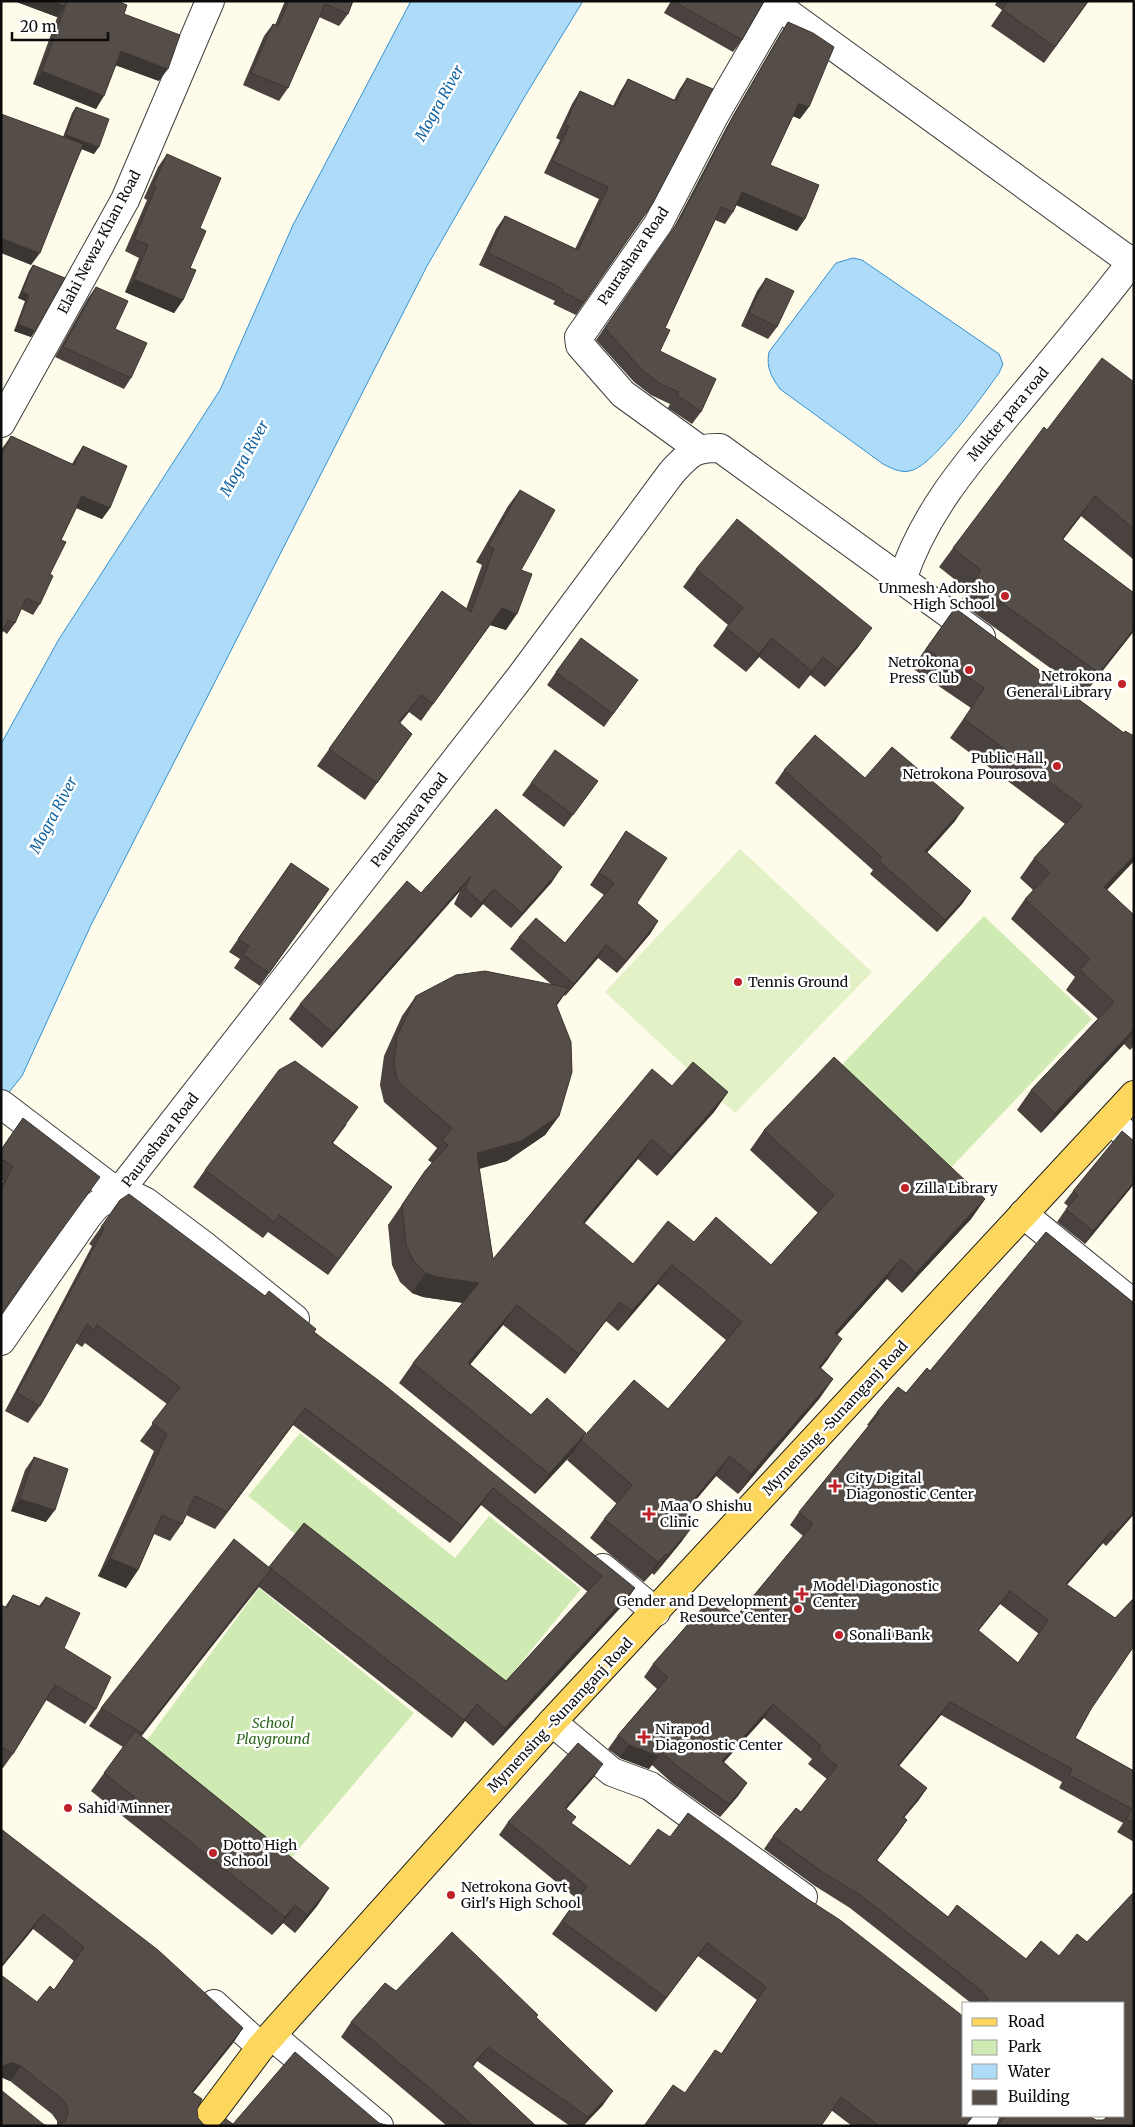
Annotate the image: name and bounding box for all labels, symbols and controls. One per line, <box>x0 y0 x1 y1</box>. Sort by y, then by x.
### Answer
scale bar <box>12 10 109 42</box>
text: 20 m <box>20 17 57 36</box>
water label: Mogra River <box>410 61 468 145</box>
street label: Elahi Newaz Khan Road <box>54 167 145 317</box>
street label: Paurashava Road <box>594 203 673 308</box>
street label: Mukter para road <box>964 363 1053 464</box>
water label: Mogra River <box>215 416 273 500</box>
place label: Unmesh Adorsho High School <box>879 579 996 613</box>
marker: Unmesh Adorsho High School <box>999 590 1011 602</box>
place label: Netrokona Press Club <box>888 653 959 687</box>
marker: Netrokona Press Club <box>963 664 975 676</box>
place label: Netrokona General Library <box>1007 667 1113 701</box>
marker: Netrokona General Library <box>1116 678 1128 690</box>
place label: Public Hall, Netrokona Pourosova <box>903 749 1047 783</box>
marker: Public Hall, Netrokona Pourosova <box>1051 760 1063 772</box>
street label: Paurashava Road <box>367 769 452 871</box>
water label: Mogra River <box>25 773 81 857</box>
place label: Tennis Ground <box>748 973 849 991</box>
marker: Tennis Ground <box>732 976 744 988</box>
street label: Paurashava Road <box>118 1089 203 1191</box>
place label: Zilla Library <box>915 1179 998 1197</box>
marker: Zilla Library <box>899 1182 911 1194</box>
street label: Mymensing -Sunamganj Road <box>759 1337 912 1499</box>
place label: City Digital Diagonostic Center <box>846 1469 974 1503</box>
marker: City Digital Diagonostic Center <box>828 1479 842 1493</box>
place label: Maa O Shishu Clinic <box>660 1497 752 1531</box>
marker: Maa O Shishu Clinic <box>642 1507 656 1521</box>
place label: Model Diagonostic Center <box>813 1577 939 1611</box>
marker: Model Diagonostic Center <box>795 1587 809 1601</box>
place label: Gender and Development Resource Center <box>617 1592 789 1626</box>
marker: Gender and Development Resource Center <box>792 1603 804 1615</box>
place label: Sonali Bank <box>849 1626 930 1644</box>
marker: Sonali Bank <box>833 1629 845 1641</box>
street label: Mymensing -Sunamganj Road <box>484 1634 637 1796</box>
park label: School Playground <box>236 1714 310 1748</box>
place label: Nirapod Diagonostic Center <box>655 1720 783 1754</box>
marker: Nirapod Diagonostic Center <box>637 1730 651 1744</box>
place label: Sahid Minner <box>78 1799 170 1817</box>
marker: Sahid Minner <box>62 1802 74 1814</box>
place label: Dotto High School <box>223 1836 297 1870</box>
marker: Dotto High School <box>207 1847 219 1859</box>
place label: Netrokona Govt Girl's High School <box>461 1878 581 1912</box>
marker: Netrokona Govt Girl's High School <box>445 1889 457 1901</box>
legend <box>962 2002 1125 2117</box>
text: Road <box>1008 2012 1044 2031</box>
text: Park <box>1008 2037 1042 2056</box>
text: Water <box>1007 2062 1051 2081</box>
text: Building <box>1008 2087 1070 2106</box>

